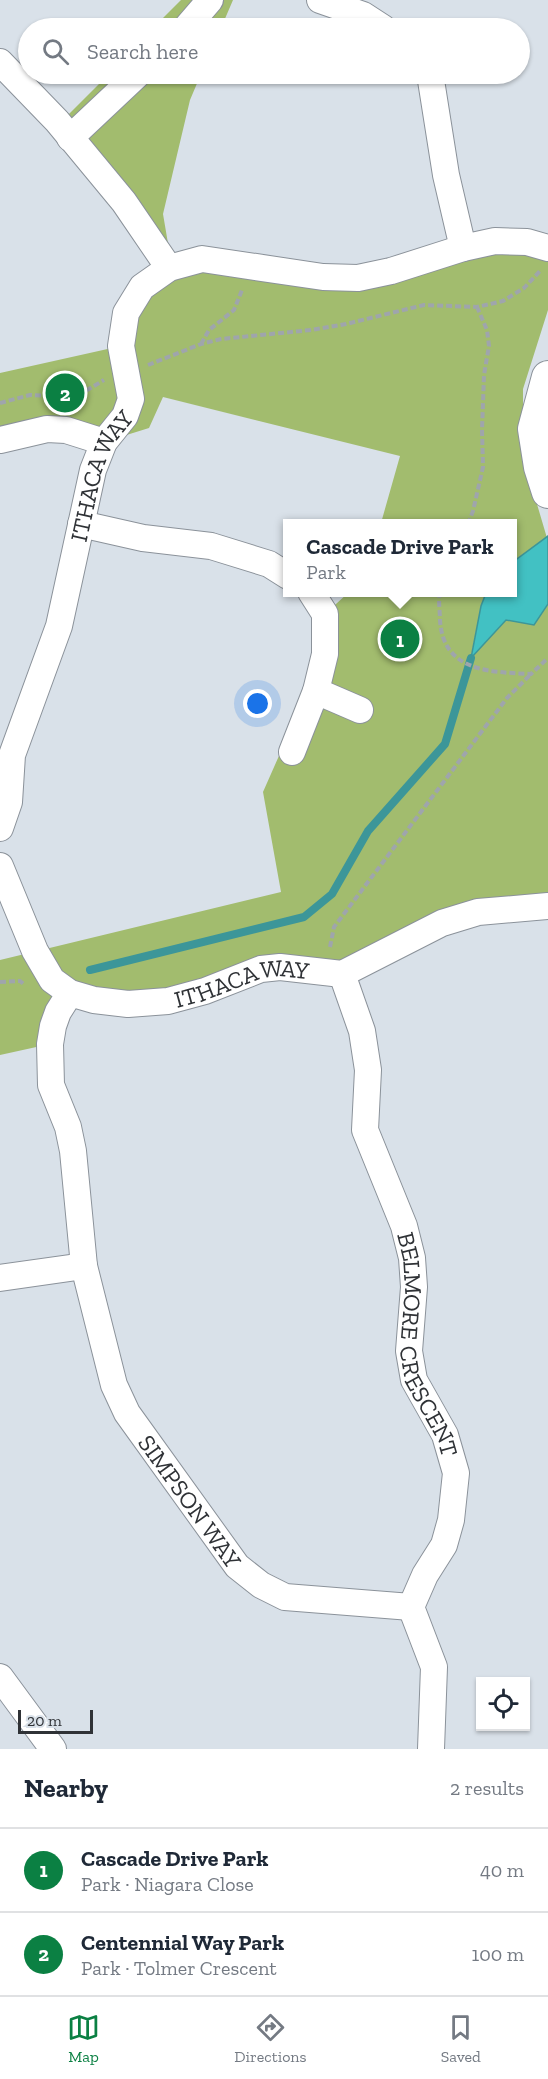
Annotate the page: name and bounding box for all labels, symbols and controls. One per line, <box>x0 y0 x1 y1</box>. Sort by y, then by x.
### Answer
search box <box>18 18 530 84</box>
icon: search <box>39 35 72 68</box>
text: Search here <box>87 38 198 65</box>
pin: 2 <box>46 370 84 416</box>
street label: ITHACA WAY <box>63 404 139 544</box>
popup <box>283 519 517 597</box>
text: Cascade Drive Park <box>306 533 494 560</box>
text: Park <box>306 560 346 584</box>
pin: 1 <box>380 616 420 662</box>
your location <box>243 689 272 718</box>
street label: ITHACA WAY <box>171 952 311 1013</box>
street label: BELMORE CRESCENT <box>392 1229 465 1460</box>
street label: SIMPSON WAY <box>133 1429 248 1574</box>
map controls <box>476 1677 530 1731</box>
button: locate <box>476 1677 530 1731</box>
scale bar <box>18 1707 93 1734</box>
text: 20 m <box>27 1711 62 1730</box>
text: Nearby <box>24 1772 108 1804</box>
text: 2 results <box>450 1776 524 1800</box>
text: Cascade Drive Park <box>81 1845 268 1872</box>
text: 1 <box>39 1858 48 1882</box>
text: 40 m <box>480 1858 524 1882</box>
text: Park · Niagara Close <box>81 1872 254 1896</box>
text: Centennial Way Park <box>81 1929 284 1956</box>
text: 2 <box>38 1942 49 1966</box>
text: 100 m <box>471 1942 524 1966</box>
text: Park · Tolmer Crescent <box>81 1956 277 1980</box>
tab: Map <box>67 2011 100 2066</box>
tab: Directions <box>234 2011 307 2066</box>
tab: Saved <box>441 2011 481 2066</box>

